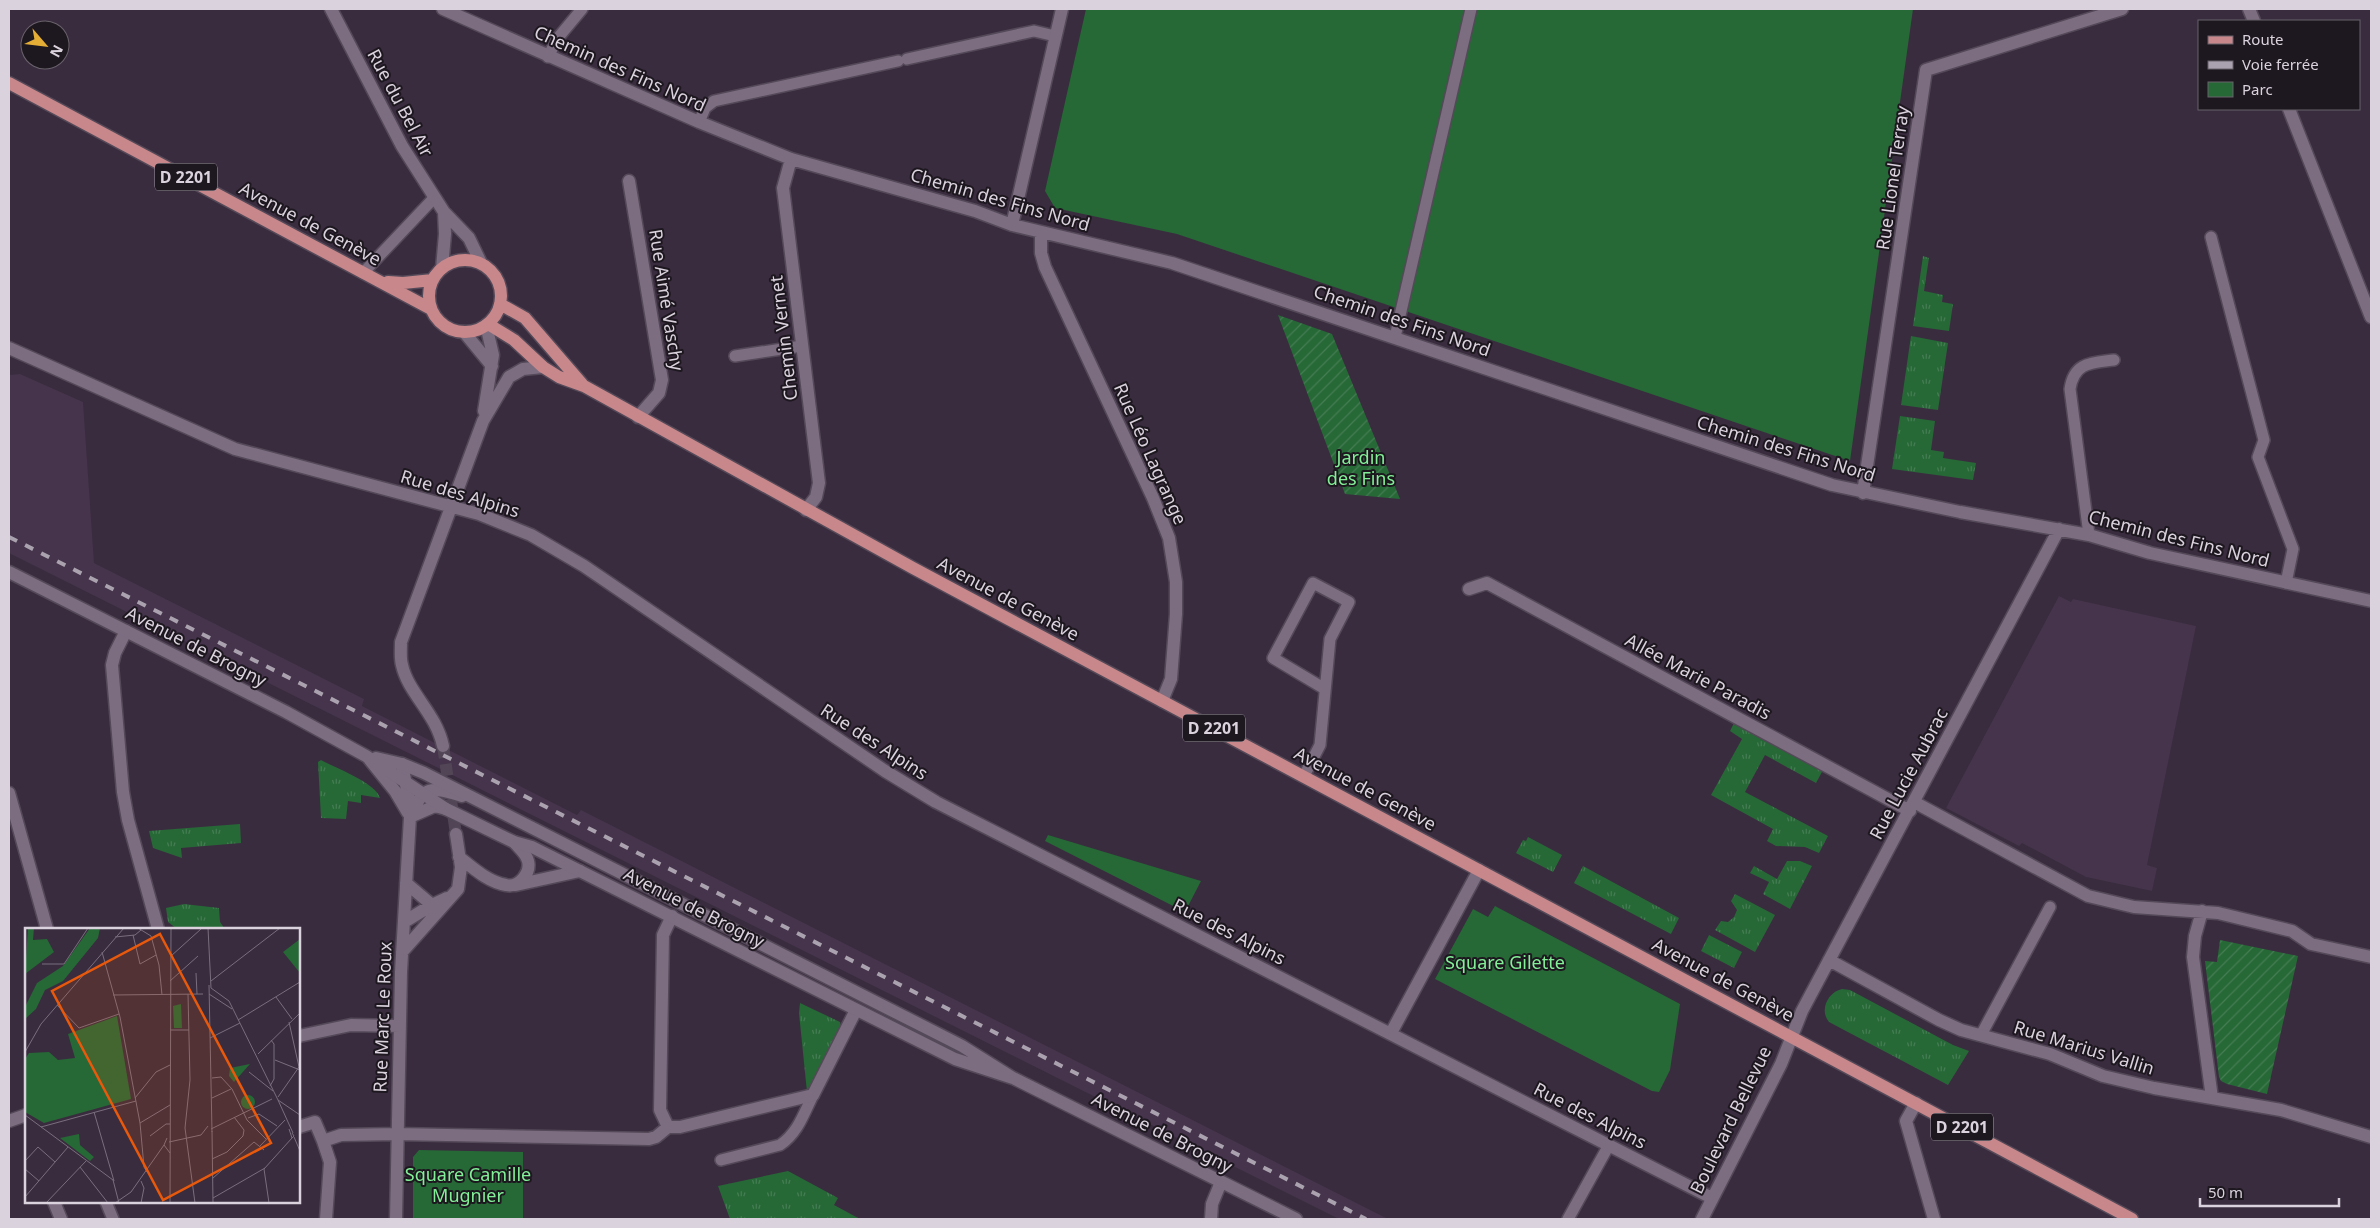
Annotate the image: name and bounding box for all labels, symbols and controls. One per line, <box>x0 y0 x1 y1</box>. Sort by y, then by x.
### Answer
street label: Chemin des Fins Nord <box>531 19 710 117</box>
north arrow <box>20 20 70 70</box>
legend <box>2198 20 2360 110</box>
text: Route <box>2242 29 2284 49</box>
text: N <box>46 42 68 61</box>
street label: Rue du Bel Air <box>362 44 440 161</box>
text: Voie ferrée <box>2242 54 2319 74</box>
text: Parc <box>2242 79 2273 99</box>
street label: Rue Lionel Terray <box>1870 103 1914 252</box>
street label: Chemin des Fins Nord <box>908 162 1093 236</box>
road number: D 2201 <box>155 163 217 190</box>
street label: Avenue de Genève <box>235 176 386 271</box>
street label: Rue Aimé Vaschy <box>644 227 690 373</box>
street label: Chemin Vernet <box>763 274 803 402</box>
street label: Chemin des Fins Nord <box>1311 278 1494 362</box>
street label: Rue Léo Lagrange <box>1109 379 1193 528</box>
street label: Chemin des Fins Nord <box>1694 409 1879 487</box>
park label: Jardin des Fins <box>1327 445 1395 490</box>
street label: Rue des Alpins <box>398 464 523 523</box>
street label: Chemin des Fins Nord <box>2086 504 2272 572</box>
street label: Avenue de Genève <box>933 551 1084 646</box>
street label: Avenue de Brogny <box>122 600 272 692</box>
street label: Allée Marie Paradis <box>1621 628 1775 725</box>
street label: Rue des Alpins <box>816 698 933 785</box>
street label: Rue Lucie Aubrac <box>1863 703 1953 843</box>
road number: D 2201 <box>1183 714 1245 741</box>
street label: Avenue de Genève <box>1290 741 1441 836</box>
street label: Avenue de Brogny <box>620 861 770 953</box>
street label: Rue des Alpins <box>1169 892 1290 970</box>
inset map <box>25 928 300 1203</box>
street label: Avenue de Genève <box>1648 932 1799 1027</box>
street label: Rue Marc Le Roux <box>367 941 397 1093</box>
park label: Square Gilette <box>1445 950 1565 974</box>
street label: Rue Marius Vallin <box>2011 1014 2157 1080</box>
street label: Boulevard Bellevue <box>1684 1042 1776 1197</box>
street label: Rue des Alpins <box>1530 1076 1651 1154</box>
street label: Avenue de Brogny <box>1088 1086 1238 1178</box>
road number: D 2201 <box>1931 1114 1993 1140</box>
park label: Square Camille Mugnier <box>405 1162 531 1207</box>
scale bar <box>2200 1176 2339 1208</box>
text: 50 m <box>2208 1182 2243 1202</box>

